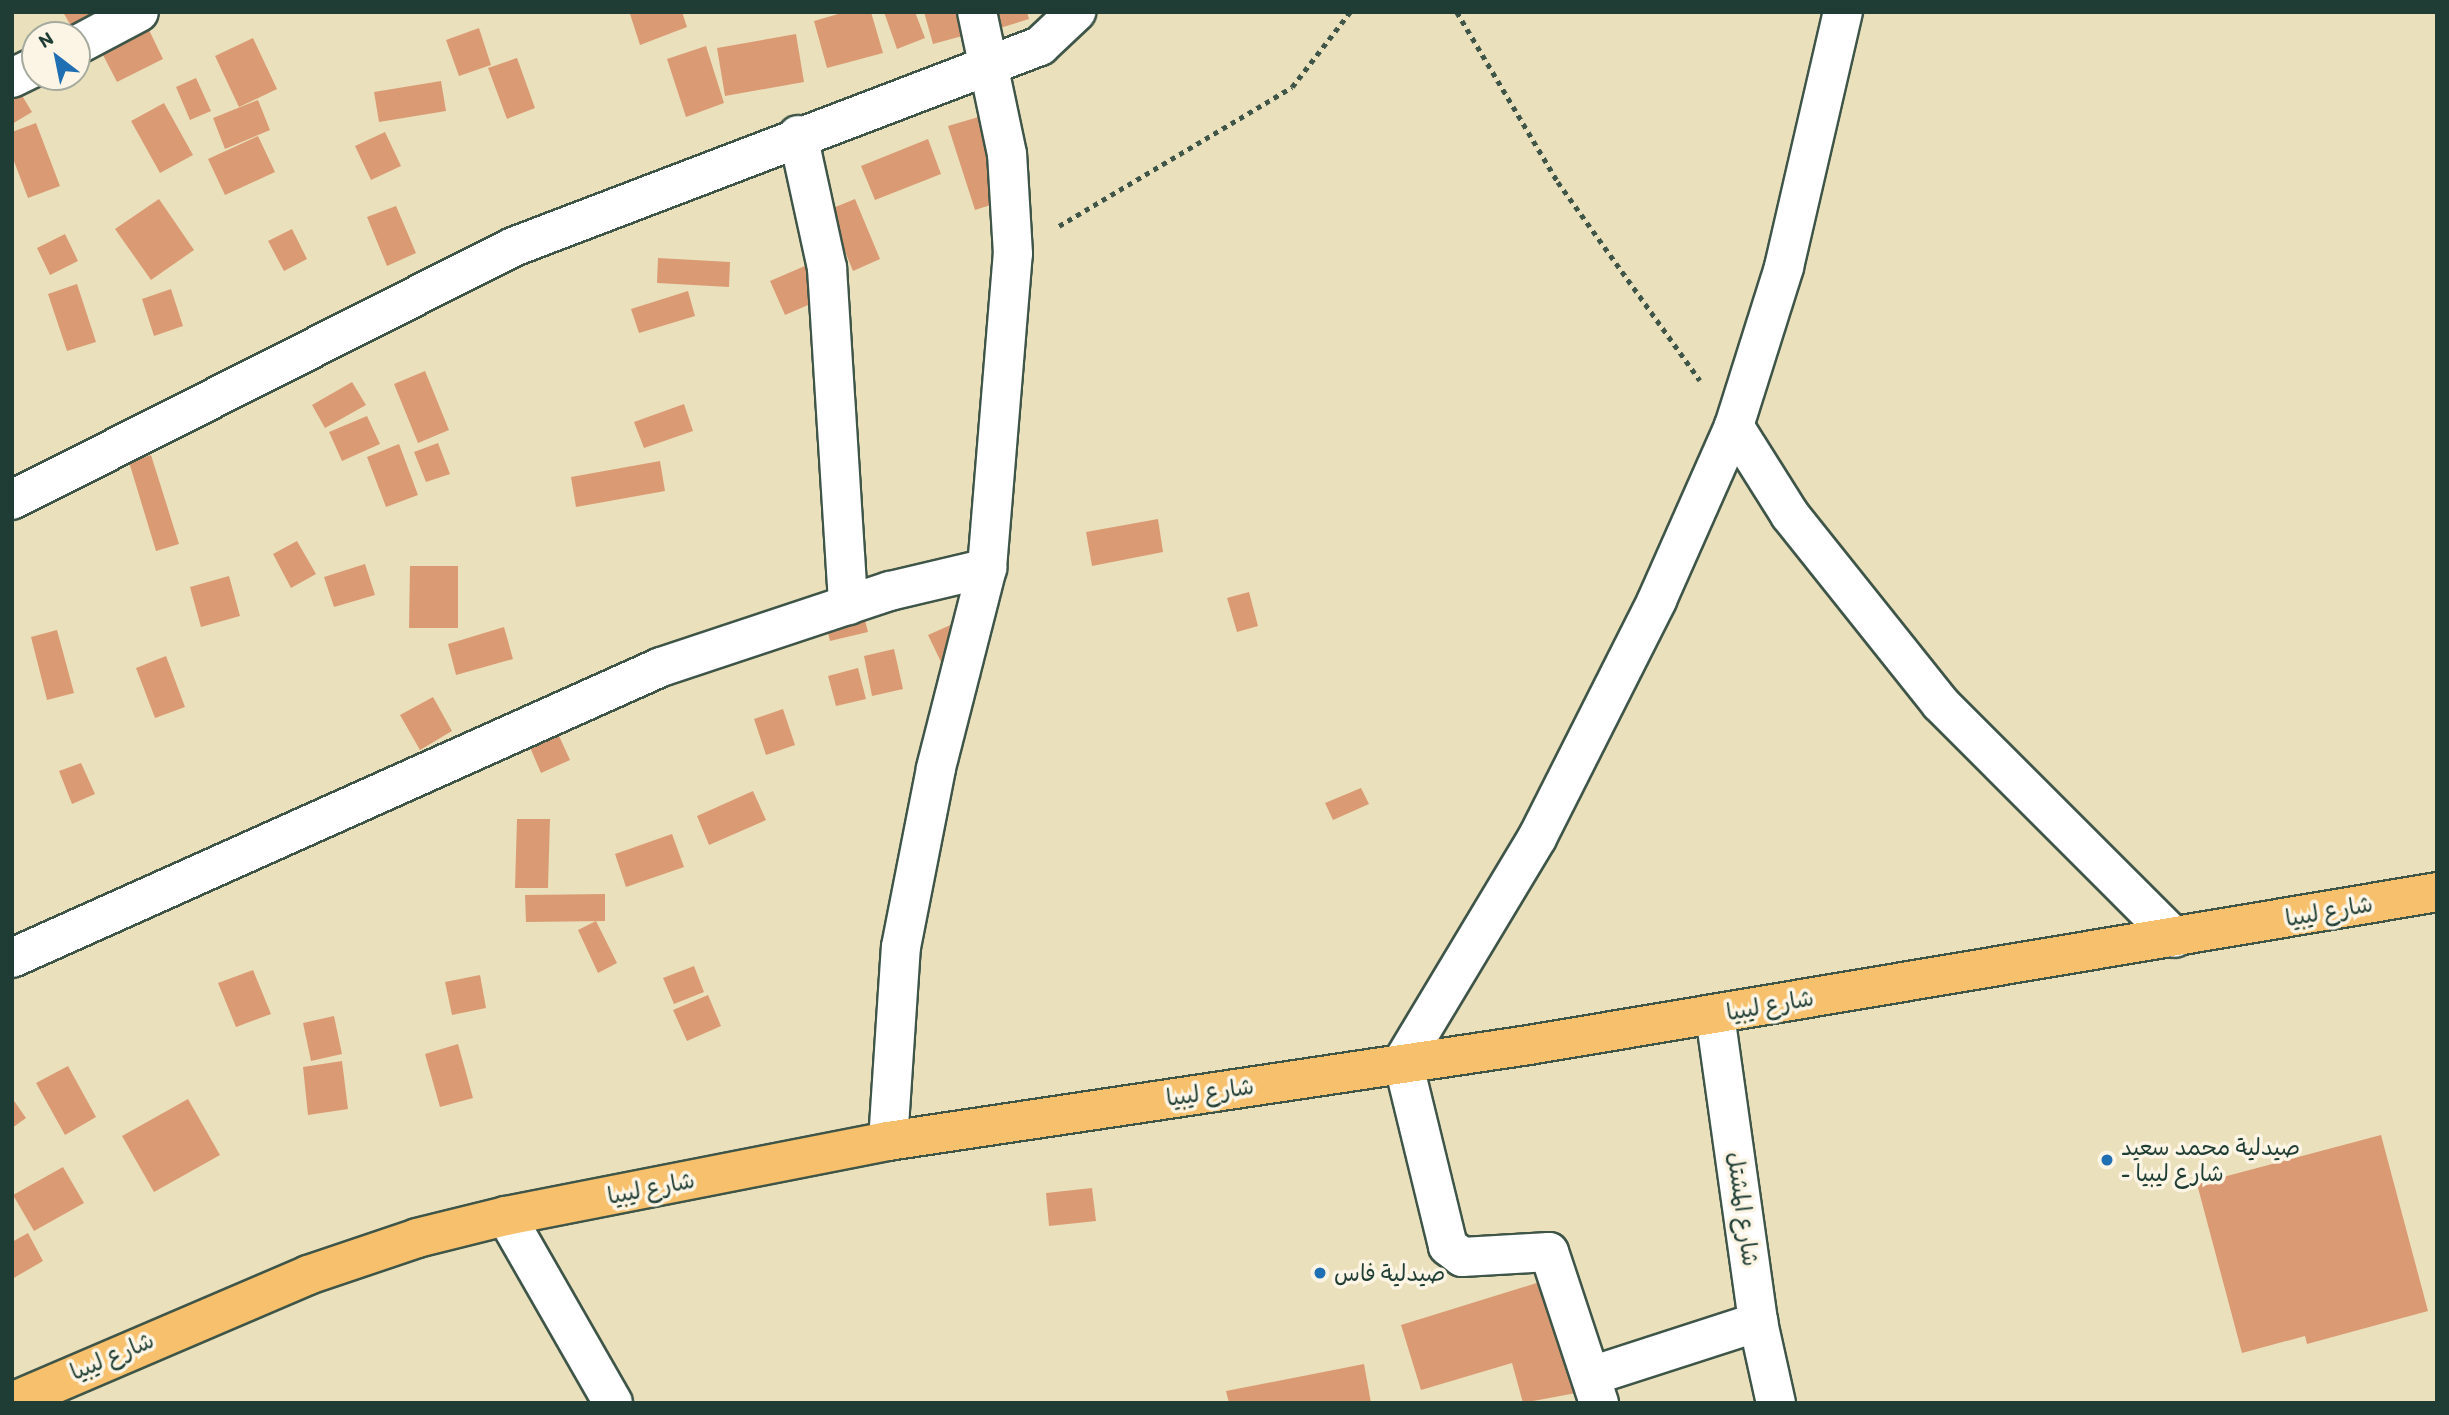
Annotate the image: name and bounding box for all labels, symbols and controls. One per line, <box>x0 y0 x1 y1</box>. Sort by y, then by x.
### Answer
north arrow <box>21 21 91 91</box>
text: N <box>34 26 57 53</box>
street label: شارع ليبيا <box>2283 890 2375 932</box>
street label: شارع ليبيا <box>1724 984 1816 1026</box>
street label: شارع ليبيا <box>1164 1072 1256 1112</box>
place label: صيدلية محمد سعيد - شارع ليبيا <box>2121 1133 2300 1187</box>
street label: شارع المشتل <box>1721 1150 1765 1268</box>
marker: صيدلية محمد سعيد - شارع ليبيا <box>2099 1152 2115 1168</box>
street label: شارع ليبيا <box>605 1166 697 1210</box>
place label: صيدلية فاس <box>1334 1259 1445 1287</box>
marker: صيدلية فاس <box>1312 1265 1328 1281</box>
street label: شارع ليبيا <box>66 1326 158 1386</box>

